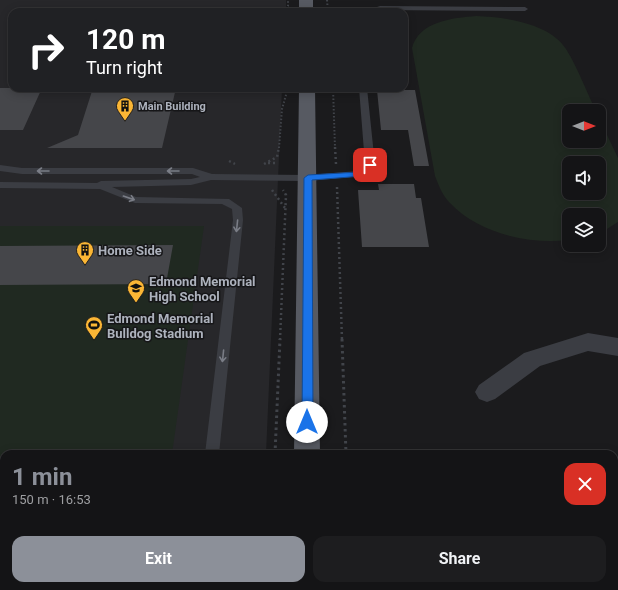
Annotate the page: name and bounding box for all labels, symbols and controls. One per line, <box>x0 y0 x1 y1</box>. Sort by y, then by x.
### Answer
text: 120 m <box>86 23 165 56</box>
icon: right <box>20 24 72 76</box>
text: Turn right <box>86 57 163 78</box>
building icon: Main Building <box>115 96 135 121</box>
place label: Main Building <box>138 100 206 113</box>
north arrow <box>562 104 606 148</box>
map controls <box>562 104 606 252</box>
pin <box>353 148 387 182</box>
icon: arrive <box>359 154 381 176</box>
button: sound <box>562 156 606 200</box>
one-way arrow <box>37 167 50 175</box>
one-way arrow <box>167 167 180 175</box>
one-way arrow <box>122 194 134 202</box>
button: layers <box>562 208 606 252</box>
one-way arrow <box>234 219 241 232</box>
building icon: Home Side <box>75 240 95 265</box>
place label: Home Side <box>98 243 162 258</box>
place label: Edmond Memorial High School <box>149 274 256 304</box>
school or university icon: Edmond Memorial High School <box>126 278 146 303</box>
place label: Edmond Memorial Bulldog Stadium <box>107 311 214 341</box>
sports icon: Edmond Memorial Bulldog Stadium <box>84 315 104 340</box>
one-way arrow <box>219 349 227 362</box>
position arrow <box>286 401 328 443</box>
text: 1 min <box>12 463 72 491</box>
button: close <box>564 463 606 505</box>
text: 150 m · 16:53 <box>12 492 91 507</box>
button: Exit <box>12 536 305 582</box>
button: Share <box>313 536 606 582</box>

